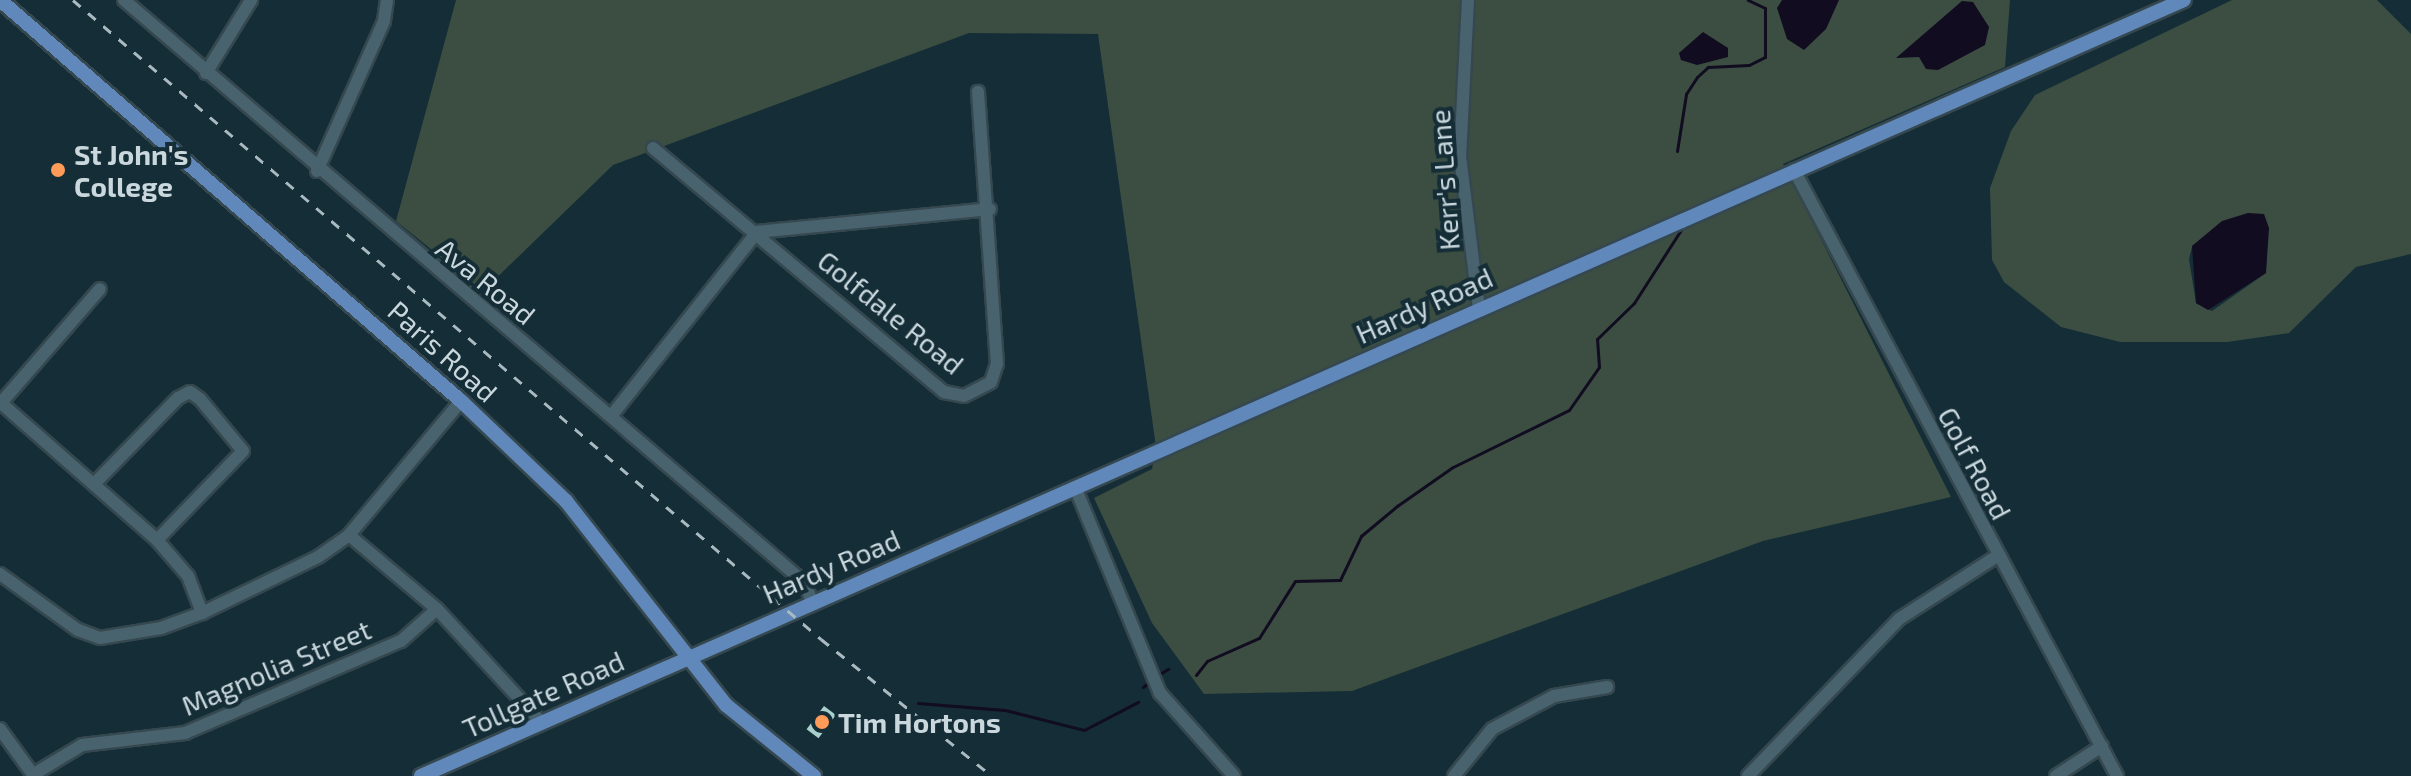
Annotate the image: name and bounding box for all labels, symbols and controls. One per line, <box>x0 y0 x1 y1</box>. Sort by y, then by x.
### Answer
street label: Kerr's Lane <box>1422 108 1466 252</box>
place label: St John's College <box>74 137 189 203</box>
marker: St John's College <box>49 161 67 179</box>
street label: Ava Road <box>430 231 542 331</box>
street label: Golfdale Road <box>811 243 971 381</box>
street label: Hardy Road <box>1350 260 1498 350</box>
street label: Paris Road <box>382 293 504 409</box>
street label: Golf Road <box>1931 401 2019 525</box>
street label: Hardy Road <box>757 522 905 610</box>
street label: Magnolia Street <box>176 612 376 722</box>
street label: Tollgate Road <box>457 643 629 745</box>
place label: Tim Hortons <box>838 705 1001 739</box>
marker: Tim Hortons <box>813 713 831 731</box>

